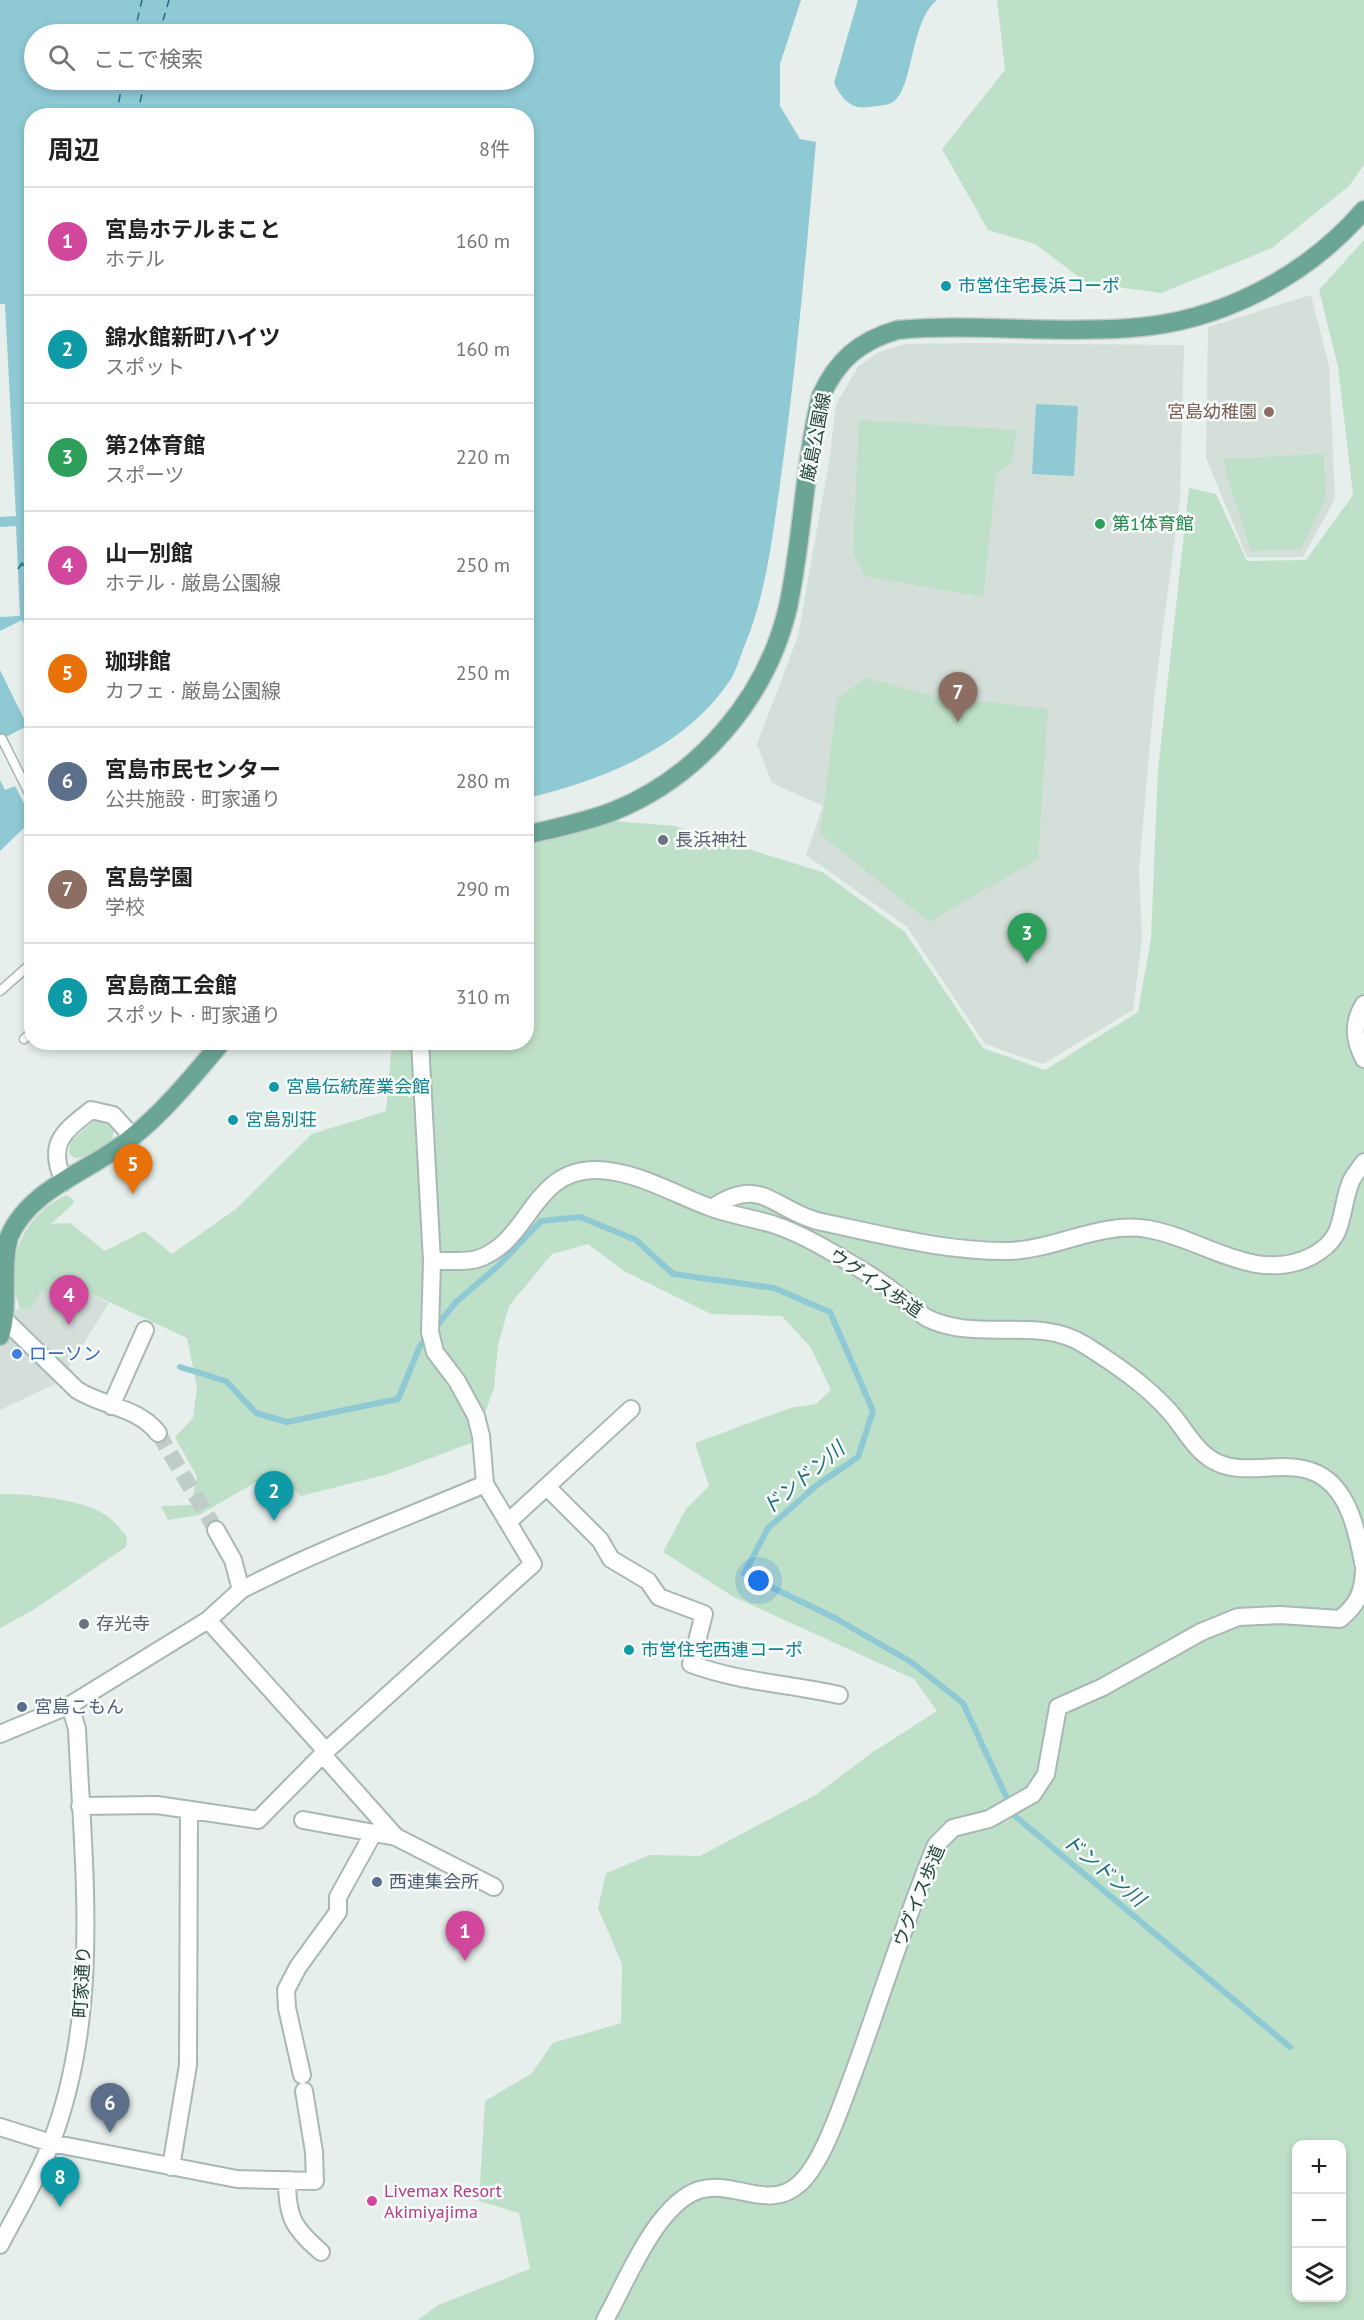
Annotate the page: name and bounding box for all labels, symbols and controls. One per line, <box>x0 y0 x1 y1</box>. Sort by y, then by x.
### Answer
search box <box>24 24 534 90</box>
icon: search <box>45 41 78 74</box>
text: ここで検索 <box>93 45 203 73</box>
text: 周辺 <box>48 133 100 166</box>
text: 8件 <box>479 136 510 162</box>
text: 宮島ホテルまこと <box>105 215 281 243</box>
text: 1 <box>62 228 73 254</box>
text: 160 m <box>456 228 510 254</box>
text: ホテル <box>105 246 165 272</box>
place label: 市営住宅長浜コーポ <box>958 274 1120 297</box>
marker: 市営住宅長浜コーポ <box>939 279 953 293</box>
text: 錦水館新町ハイツ <box>105 323 281 351</box>
text: 2 <box>62 336 73 362</box>
text: 160 m <box>456 336 510 362</box>
text: スポット <box>105 354 185 380</box>
street label: 厳島公園線 <box>796 391 835 483</box>
place label: 宮島幼稚園 <box>1167 400 1257 423</box>
marker: 宮島幼稚園 <box>1262 405 1276 419</box>
text: 第2体育館 <box>105 431 205 459</box>
text: 3 <box>62 444 73 470</box>
text: 220 m <box>456 444 510 470</box>
text: スポーツ <box>105 462 185 488</box>
place label: 第1体育館 <box>1112 512 1194 535</box>
marker: 第1体育館 <box>1093 517 1107 531</box>
text: 山一別館 <box>105 539 193 567</box>
text: 4 <box>62 552 73 578</box>
text: 250 m <box>456 552 510 578</box>
text: ホテル · 厳島公園線 <box>105 570 281 596</box>
text: 珈琲館 <box>105 647 171 675</box>
text: 5 <box>62 660 73 686</box>
text: 250 m <box>456 660 510 686</box>
pin: 7 <box>938 672 978 722</box>
text: カフェ · 厳島公園線 <box>105 678 281 704</box>
text: 宮島市民センター <box>105 755 281 783</box>
text: 6 <box>62 768 73 794</box>
text: 280 m <box>456 768 510 794</box>
text: 公共施設 · 町家通り <box>105 786 281 812</box>
place label: 長浜神社 <box>675 828 747 851</box>
marker: 長浜神社 <box>656 833 670 847</box>
text: 宮島学園 <box>105 863 193 891</box>
text: 7 <box>62 876 73 902</box>
text: 290 m <box>456 876 510 902</box>
text: 学校 <box>105 894 145 920</box>
pin: 3 <box>1008 914 1046 963</box>
text: 宮島商工会館 <box>105 971 237 999</box>
text: 8 <box>62 984 73 1010</box>
text: 310 m <box>456 984 510 1010</box>
text: スポット · 町家通り <box>105 1002 281 1028</box>
place label: 宮島伝統産業会館 <box>286 1075 430 1098</box>
marker: 宮島伝統産業会館 <box>267 1080 281 1094</box>
place label: 宮島別荘 <box>245 1108 317 1131</box>
marker: 宮島別荘 <box>226 1113 240 1127</box>
pin: 5 <box>114 1144 152 1194</box>
street label: ウグイス歩道 <box>825 1243 927 1322</box>
pin: 4 <box>50 1276 88 1325</box>
place label: ローソン <box>29 1342 101 1365</box>
marker: ローソン <box>10 1347 24 1361</box>
water label: ドンドン川 <box>756 1435 851 1520</box>
pin: 2 <box>254 1472 294 1521</box>
your location <box>744 1566 773 1595</box>
place label: 存光寺 <box>96 1612 150 1635</box>
marker: 存光寺 <box>77 1617 91 1631</box>
place label: 市営住宅西連コーポ <box>641 1638 803 1661</box>
marker: 市営住宅西連コーポ <box>622 1643 636 1657</box>
place label: 宮島こもん <box>34 1695 124 1718</box>
marker: 宮島こもん <box>15 1700 29 1714</box>
water label: ドンドン川 <box>1057 1828 1152 1913</box>
street label: ウグイス歩道 <box>888 1842 949 1950</box>
place label: 西連集会所 <box>389 1870 479 1893</box>
marker: 西連集会所 <box>370 1875 384 1889</box>
pin: 1 <box>446 1912 484 1961</box>
street label: 町家通り <box>68 1945 95 2019</box>
pin: 6 <box>90 2084 130 2133</box>
map controls <box>1292 2140 1346 2302</box>
button: + <box>1292 2140 1346 2194</box>
pin: 8 <box>40 2158 80 2207</box>
place label: Livemax Resort Akimiyajima <box>384 2179 502 2223</box>
marker: Livemax Resort Akimiyajima <box>365 2194 379 2208</box>
button: − <box>1292 2194 1346 2248</box>
button: layers <box>1292 2248 1346 2302</box>

